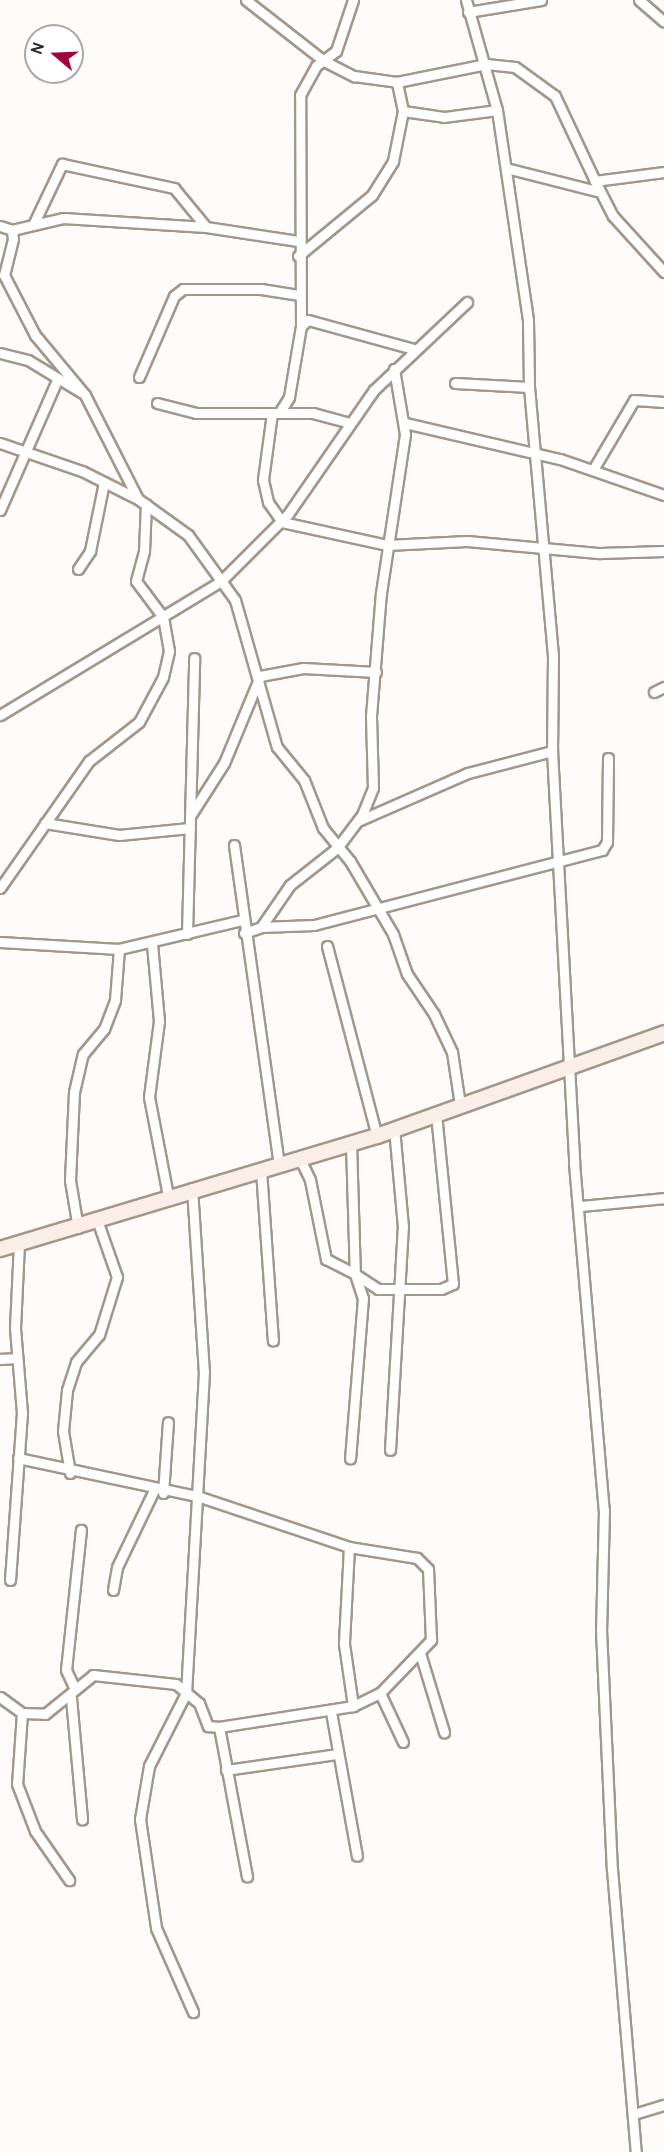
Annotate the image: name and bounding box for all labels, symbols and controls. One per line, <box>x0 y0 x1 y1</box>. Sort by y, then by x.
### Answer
north arrow <box>24 24 84 84</box>
text: N <box>28 40 50 57</box>

